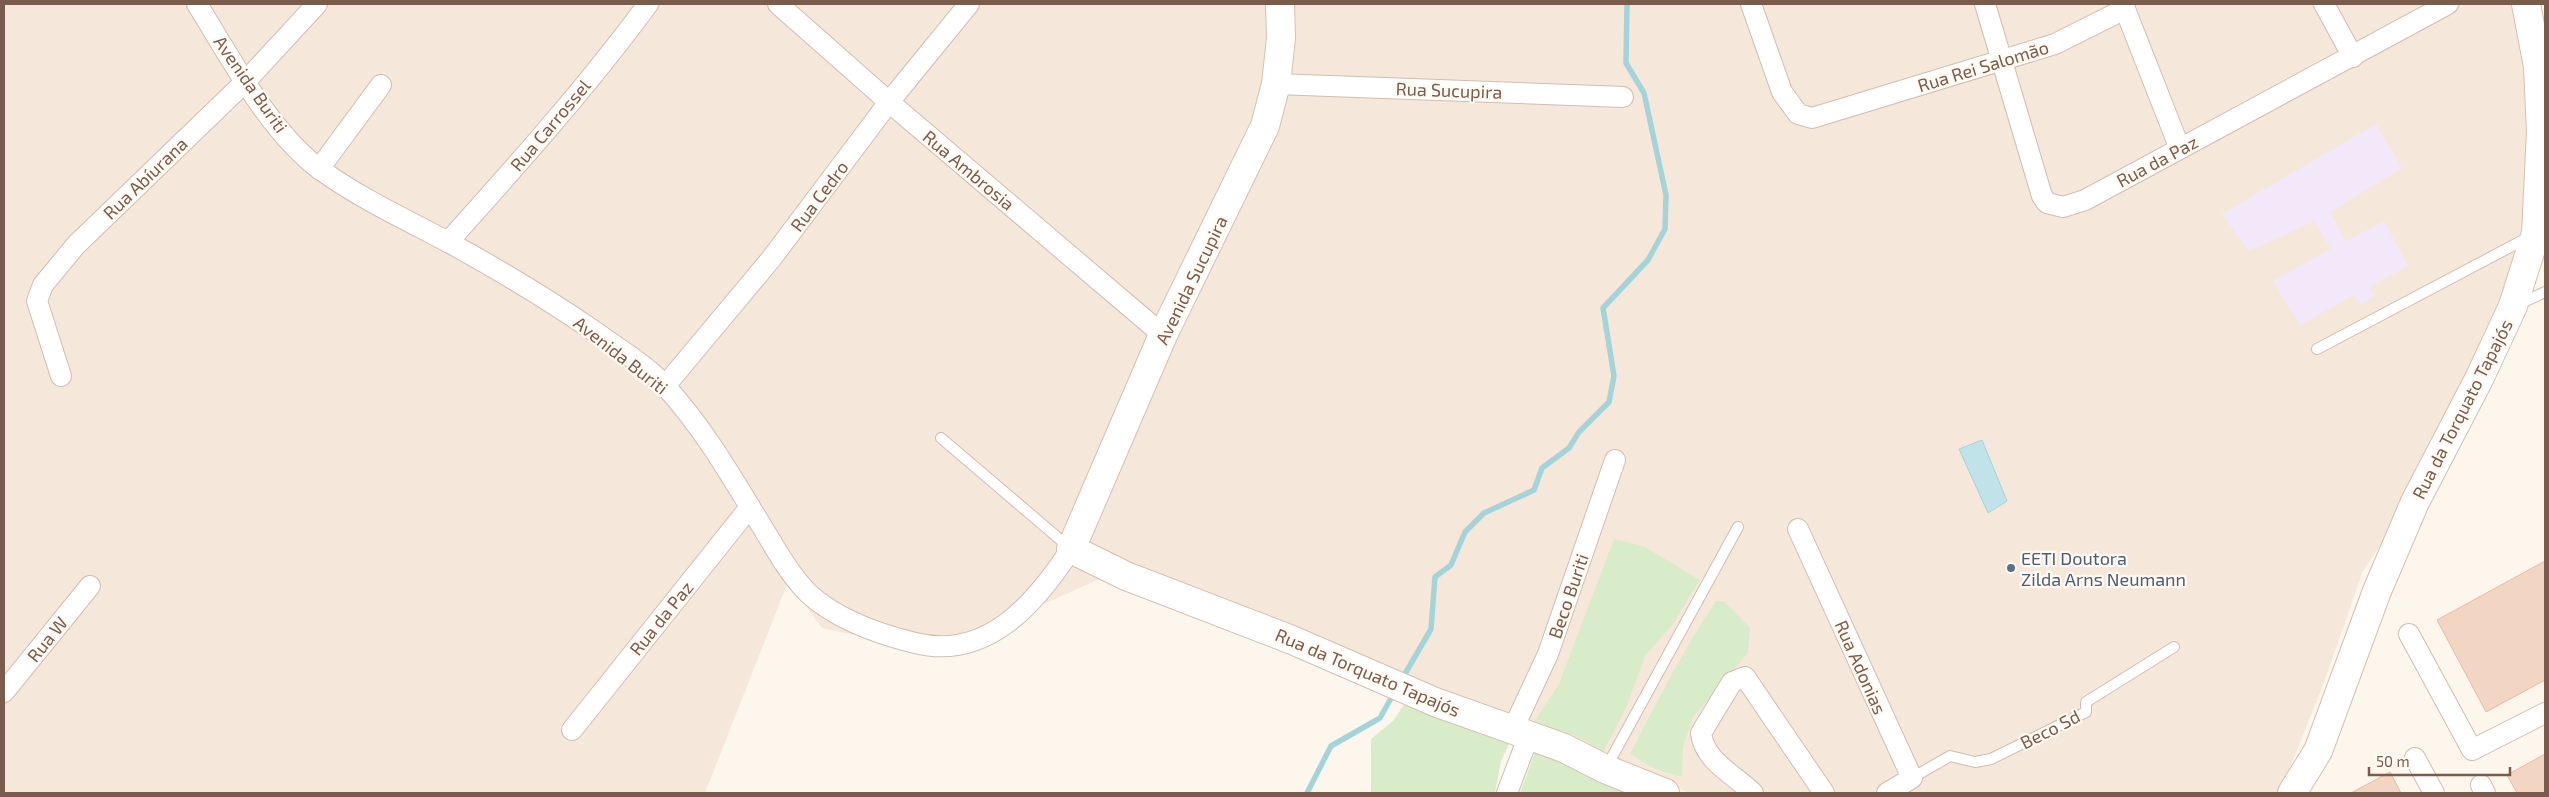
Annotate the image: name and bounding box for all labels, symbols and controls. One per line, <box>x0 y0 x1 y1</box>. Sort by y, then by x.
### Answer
street label: Avenida Buriti <box>209 31 293 137</box>
street label: Rua Rei Salomão <box>1915 36 2051 96</box>
street label: Rua Carrossel <box>505 74 595 175</box>
street label: Rua Sucupira <box>1395 77 1503 103</box>
street label: Rua Ambrosia <box>919 125 1019 215</box>
street label: Rua da Paz <box>2112 130 2202 192</box>
street label: Rua Abíurana <box>98 132 192 224</box>
street label: Rua Cedro <box>785 156 853 236</box>
street label: Avenida Sucupira <box>1150 212 1232 348</box>
street label: Avenida Buriti <box>570 311 672 399</box>
street label: Rua da Torquato Tapajós <box>2407 315 2517 503</box>
place label: EETI Doutora Zilda Arns Neumann <box>2021 547 2186 590</box>
street label: Beco Buriti <box>1543 551 1593 641</box>
marker: EETI Doutora Zilda Arns Neumann <box>2005 562 2017 574</box>
street label: Rua da Paz <box>624 576 698 660</box>
street label: Rua W <box>22 612 72 666</box>
street label: Rua Adonias <box>1831 617 1891 717</box>
street label: Rua da Torquato Tapajós <box>1272 623 1464 721</box>
street label: Beco Sd <box>2016 705 2084 753</box>
scale bar <box>2369 744 2510 776</box>
text: 50 m <box>2376 752 2410 770</box>

